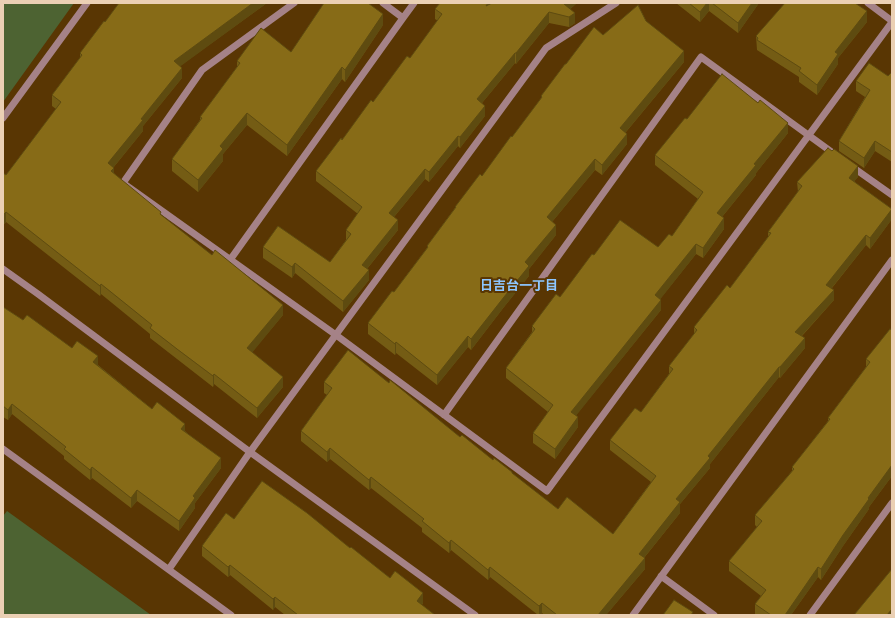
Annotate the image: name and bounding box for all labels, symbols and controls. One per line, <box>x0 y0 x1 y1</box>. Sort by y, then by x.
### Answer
district label: 日吉台一丁目 <box>480 279 558 295</box>

